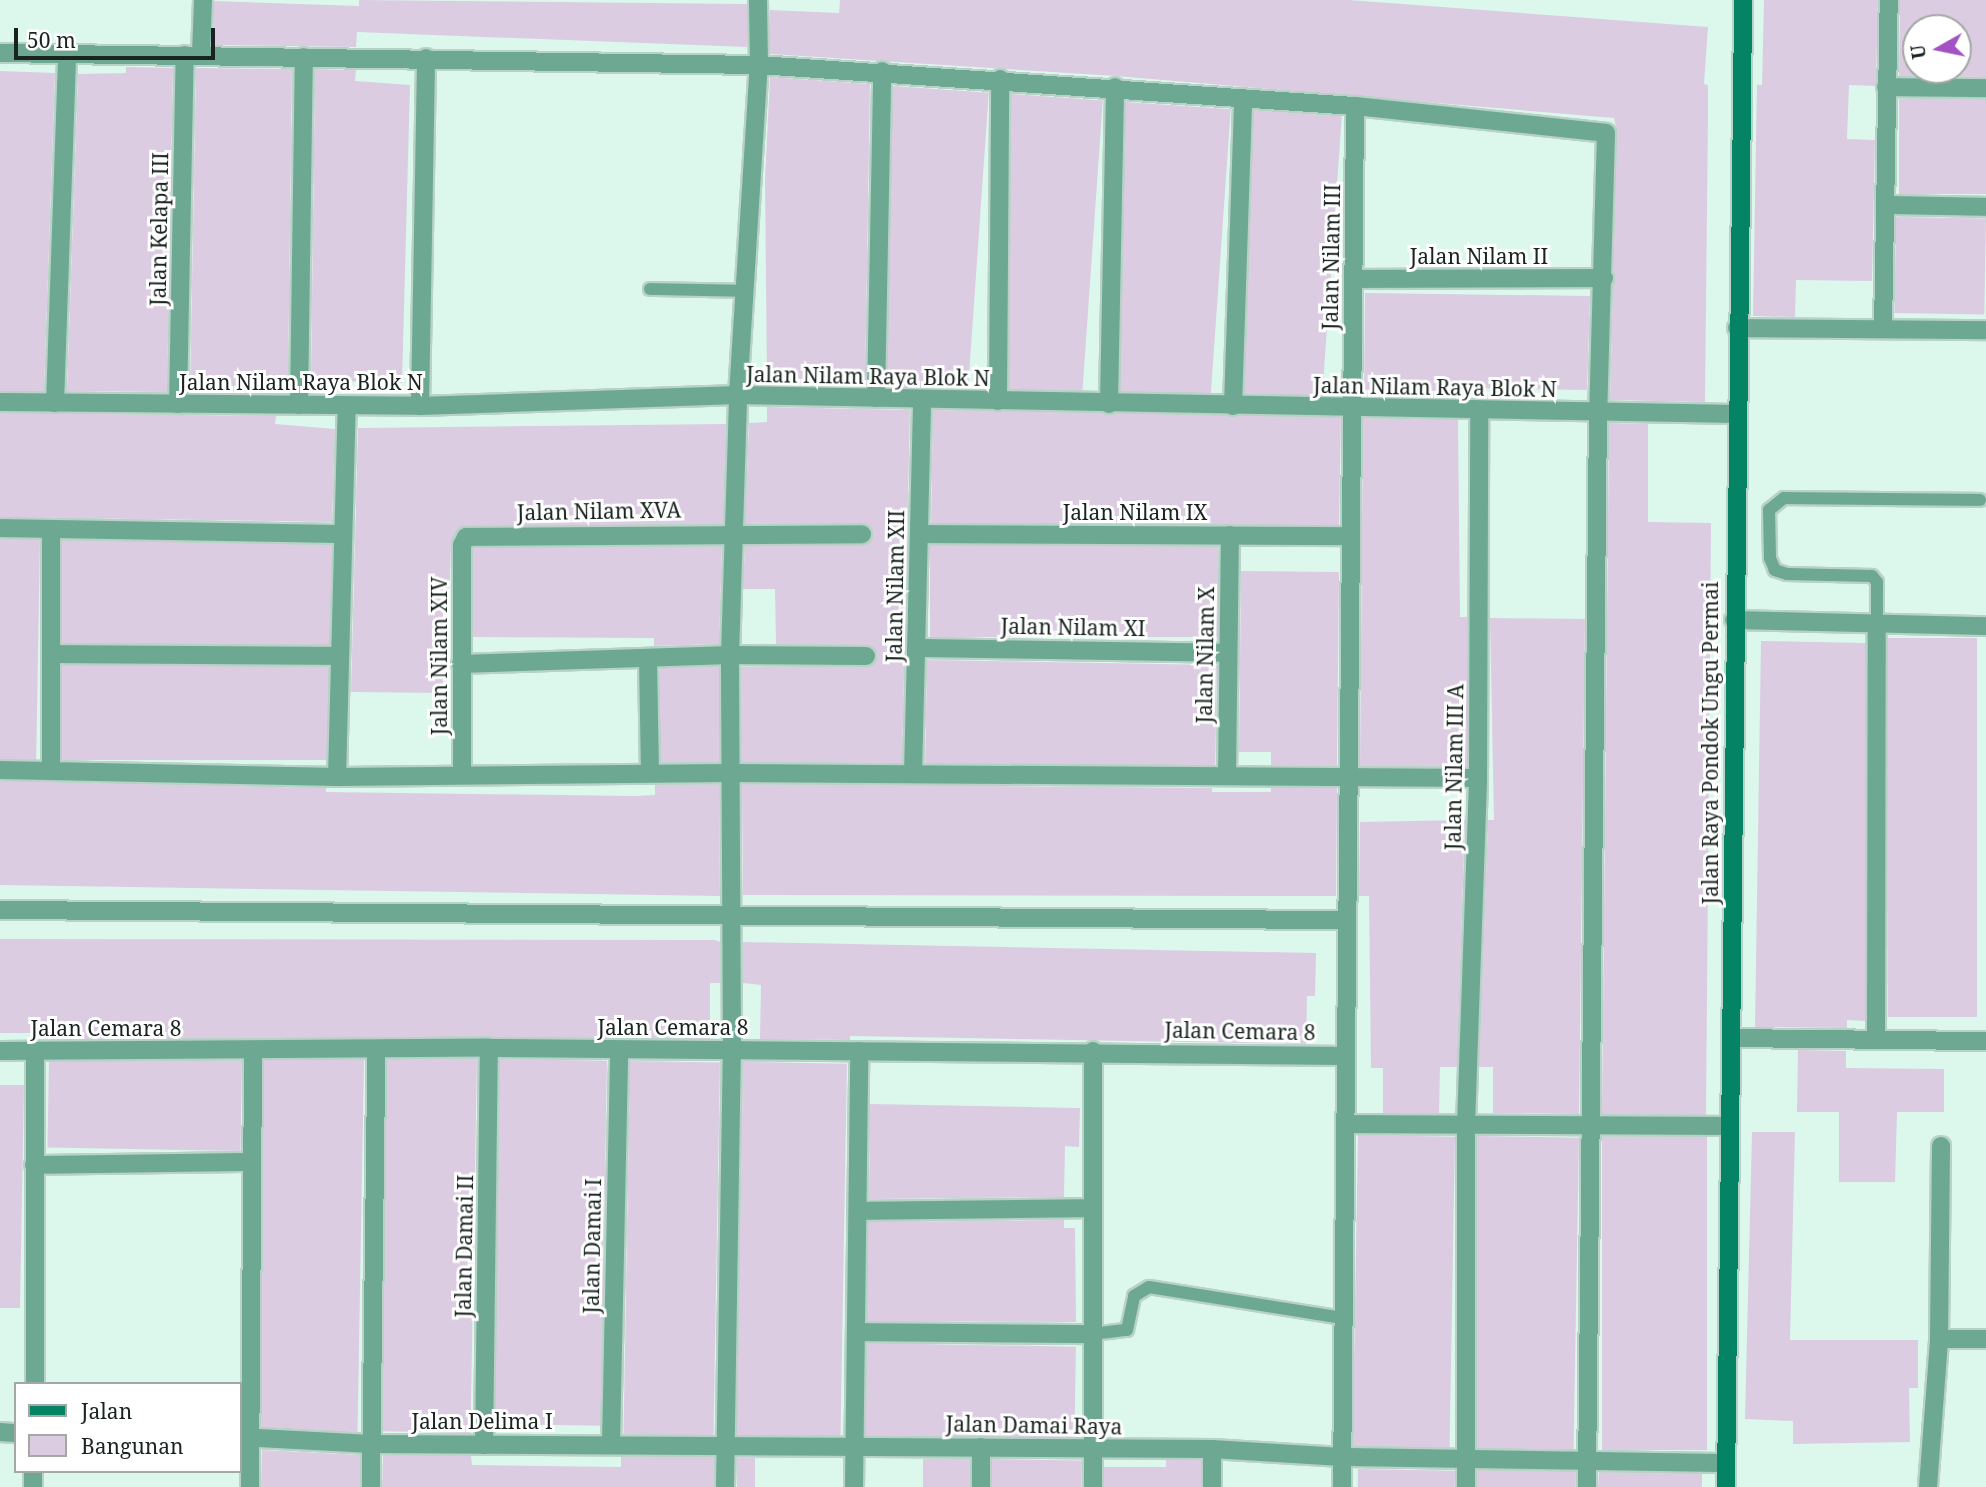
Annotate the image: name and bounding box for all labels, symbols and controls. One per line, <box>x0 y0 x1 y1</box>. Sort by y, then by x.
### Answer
scale bar <box>18 14 219 58</box>
north arrow <box>1902 14 1972 84</box>
text: 50 m <box>27 26 76 54</box>
text: U <box>1904 43 1932 61</box>
street label: Jalan Kelapa III <box>145 152 173 306</box>
street label: Jalan Nilam III <box>1317 184 1345 330</box>
street label: Jalan Nilam II <box>1410 243 1548 269</box>
street label: Jalan Nilam Raya Blok N <box>746 361 990 391</box>
street label: Jalan Nilam Raya Blok N <box>179 369 423 395</box>
street label: Jalan Nilam Raya Blok N <box>1313 372 1557 402</box>
street label: Jalan Nilam XVA <box>517 497 681 525</box>
street label: Jalan Nilam IX <box>1063 499 1207 525</box>
street label: Jalan Nilam XII <box>881 510 909 662</box>
street label: Jalan Nilam XIV <box>426 577 452 735</box>
street label: Jalan Raya Pondok Ungu Permai <box>1697 582 1723 904</box>
street label: Jalan Nilam X <box>1191 586 1219 724</box>
street label: Jalan Nilam XI <box>1000 613 1146 641</box>
street label: Jalan Nilam III A <box>1440 684 1468 850</box>
street label: Jalan Cemara 8 <box>598 1014 748 1040</box>
street label: Jalan Cemara 8 <box>31 1015 181 1041</box>
street label: Jalan Cemara 8 <box>1164 1017 1316 1045</box>
street label: Jalan Damai II <box>450 1174 478 1318</box>
street label: Jalan Damai I <box>578 1178 606 1314</box>
legend <box>14 1382 242 1473</box>
text: Jalan <box>81 1397 132 1425</box>
street label: Jalan Delima I <box>411 1408 553 1434</box>
street label: Jalan Damai Raya <box>946 1411 1122 1439</box>
text: Bangunan <box>81 1432 184 1460</box>

